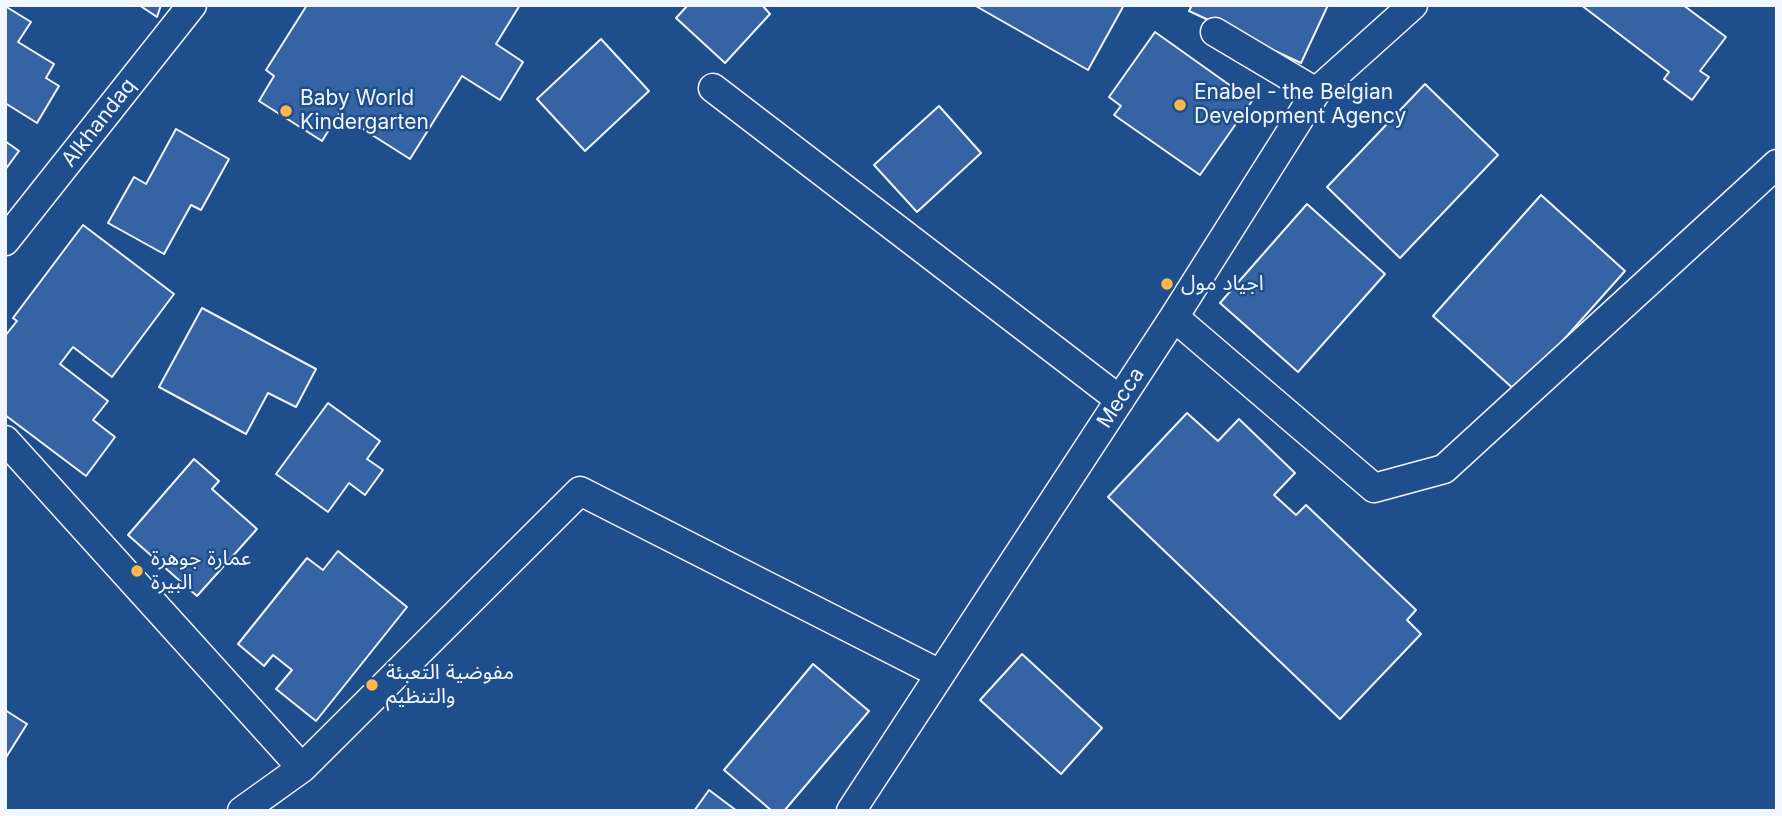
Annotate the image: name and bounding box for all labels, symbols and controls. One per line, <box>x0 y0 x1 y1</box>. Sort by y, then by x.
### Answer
street label: Alkhandaq <box>57 74 141 172</box>
place label: Enabel - the Belgian Development Agency <box>1194 80 1406 130</box>
place label: Baby World Kindergarten <box>300 86 429 136</box>
marker: Enabel - the Belgian Development Agency <box>1172 97 1188 113</box>
marker: Baby World Kindergarten <box>278 103 294 119</box>
place label: اجياد مول <box>1181 271 1264 297</box>
marker: اجياد مول <box>1159 276 1175 292</box>
street label: Mecca <box>1092 363 1150 433</box>
place label: عمارة جوهرة البيرة <box>151 546 251 596</box>
marker: عمارة جوهرة البيرة <box>129 563 145 579</box>
place label: مفوضية التعبئة والتنظيم <box>386 660 514 710</box>
marker: مفوضية التعبئة والتنظيم <box>364 677 380 693</box>

